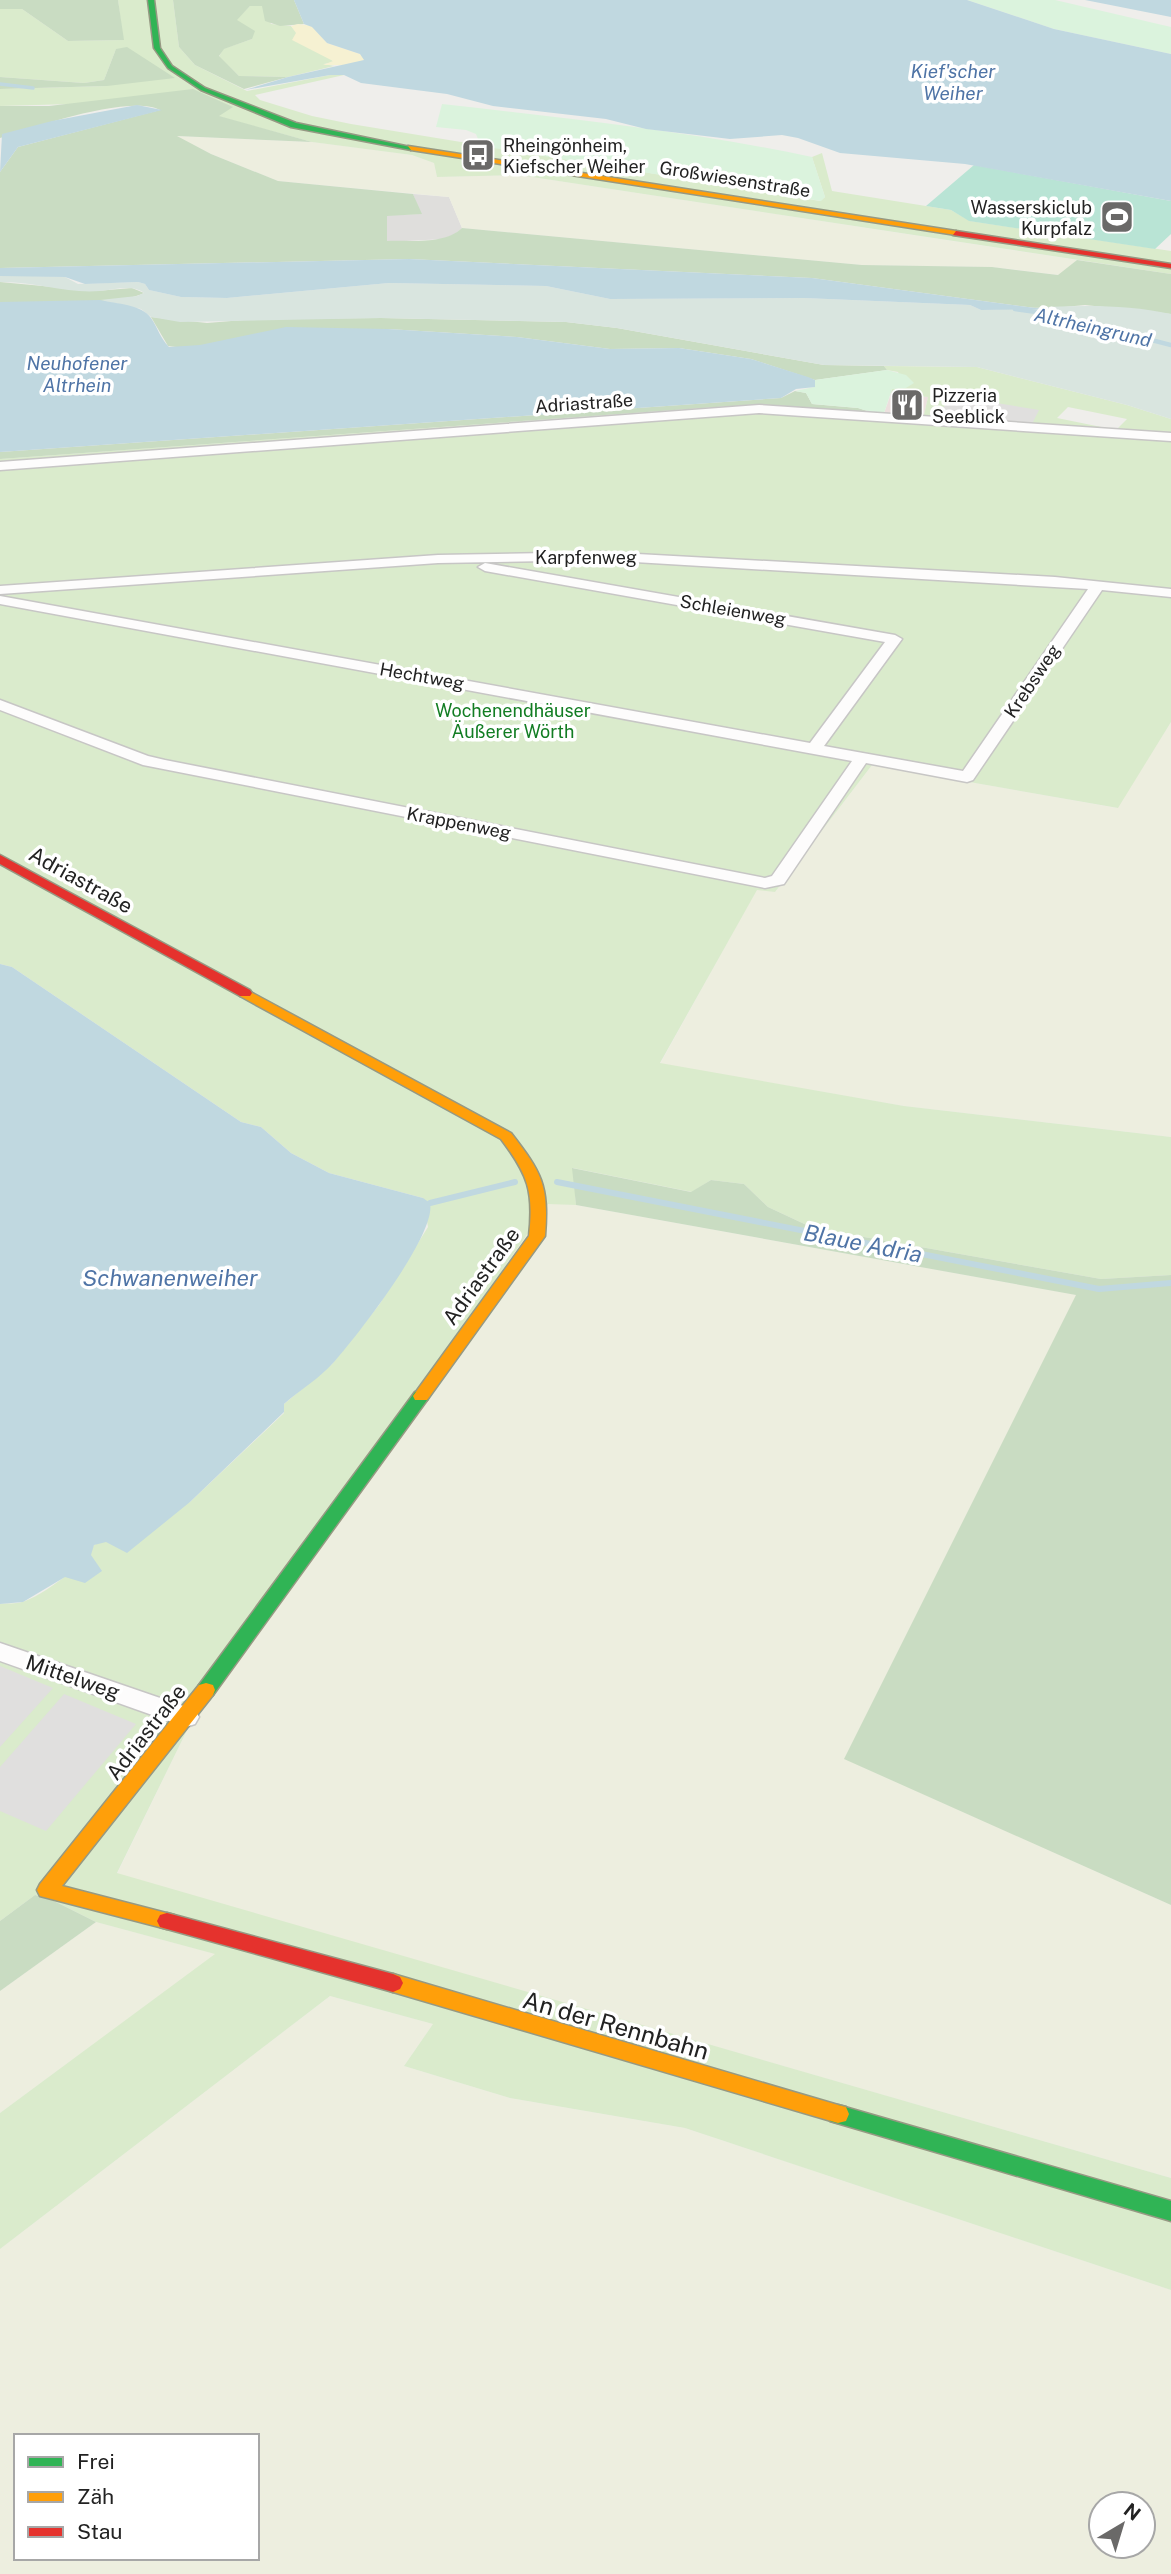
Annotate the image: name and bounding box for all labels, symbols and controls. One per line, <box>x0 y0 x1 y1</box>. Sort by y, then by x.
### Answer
water label: Kief'scher Weiher <box>911 60 996 104</box>
place label: Rheingönheim, Kiefscher Weiher <box>503 135 646 177</box>
bus stop icon: Rheingönheim, Kiefscher Weiher <box>459 136 497 174</box>
street label: Großwiesenstraße <box>658 157 812 201</box>
place label: Wasserskiclub Kurpfalz <box>971 197 1092 239</box>
sports icon: Wasserskiclub Kurpfalz <box>1098 198 1136 236</box>
water label: Altrheingrund <box>1032 303 1154 351</box>
water label: Neuhofener Altrhein <box>26 352 128 396</box>
place label: Pizzeria Seeblick <box>932 385 1005 427</box>
restaurant icon: Pizzeria Seeblick <box>888 386 926 424</box>
street label: Adriastraße <box>534 389 634 417</box>
street label: Karpfenweg <box>535 547 637 568</box>
street label: Schleienweg <box>678 590 788 630</box>
street label: Krebsweg <box>1000 640 1064 722</box>
street label: Hechtweg <box>378 658 466 694</box>
park label: Wochenendhäuser Äußerer Wörth <box>435 700 591 742</box>
street label: Krappenweg <box>405 803 513 843</box>
street label: Adriastraße <box>25 841 137 919</box>
water label: Blaue Adria <box>802 1218 924 1268</box>
street label: Adriastraße <box>437 1222 525 1330</box>
water label: Schwanenweiher <box>82 1264 258 1291</box>
street label: Mittelweg <box>23 1649 123 1705</box>
street label: Adriastraße <box>101 1679 191 1785</box>
street label: An der Rennbahn <box>520 1985 712 2065</box>
legend <box>14 2434 259 2560</box>
text: Frei <box>77 2449 115 2474</box>
text: Zäh <box>77 2484 114 2509</box>
north arrow <box>1087 2490 1157 2560</box>
text: N <box>1120 2498 1145 2525</box>
text: Stau <box>77 2519 123 2544</box>

